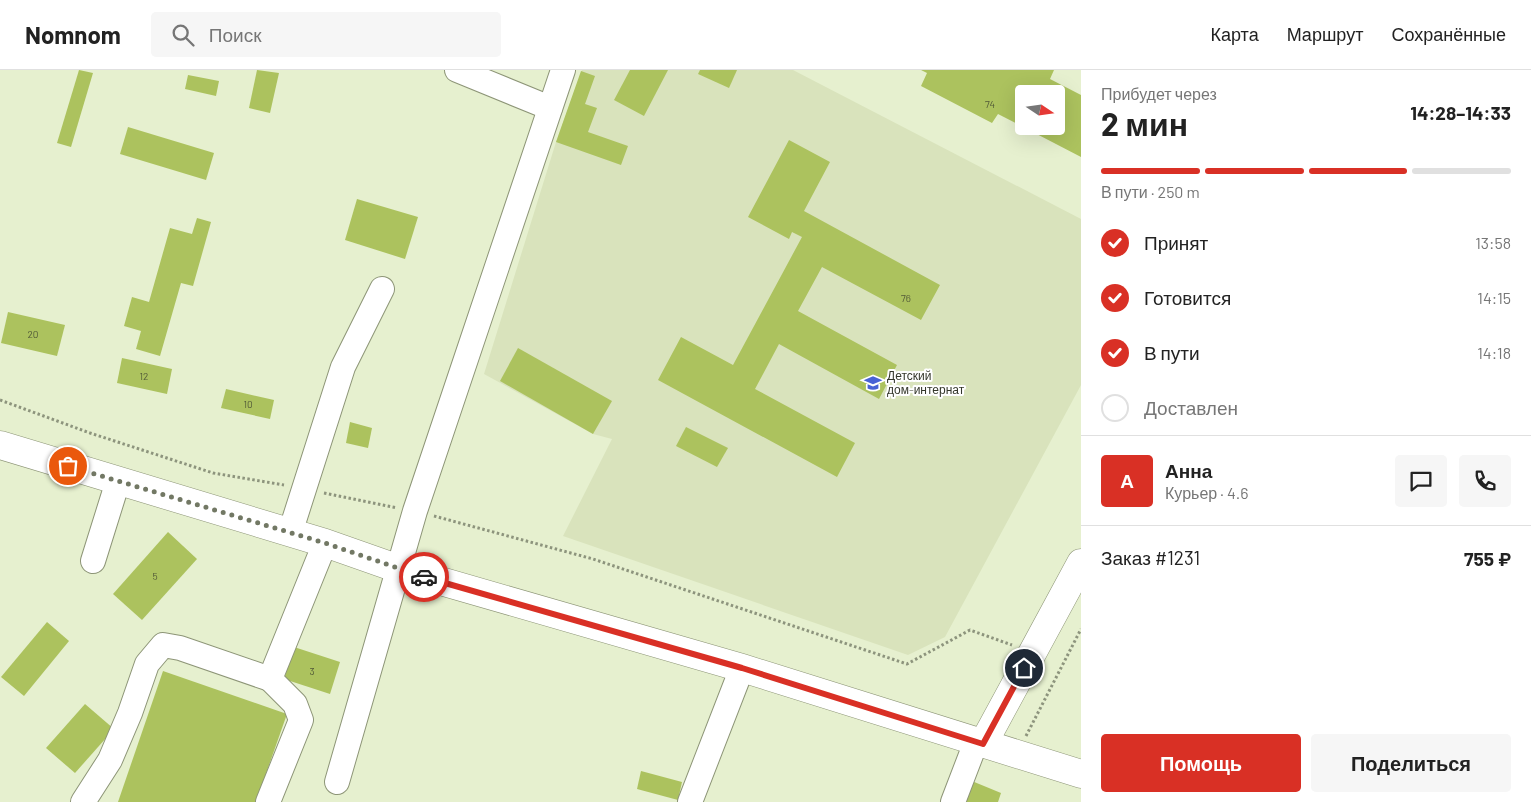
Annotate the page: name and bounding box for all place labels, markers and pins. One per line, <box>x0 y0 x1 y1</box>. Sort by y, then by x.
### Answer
place label: Детский дом-интернат <box>887 368 965 397</box>
school or university icon: Детский дом-интернат <box>863 373 883 393</box>
pin <box>47 445 89 487</box>
pin <box>1003 647 1045 689</box>

